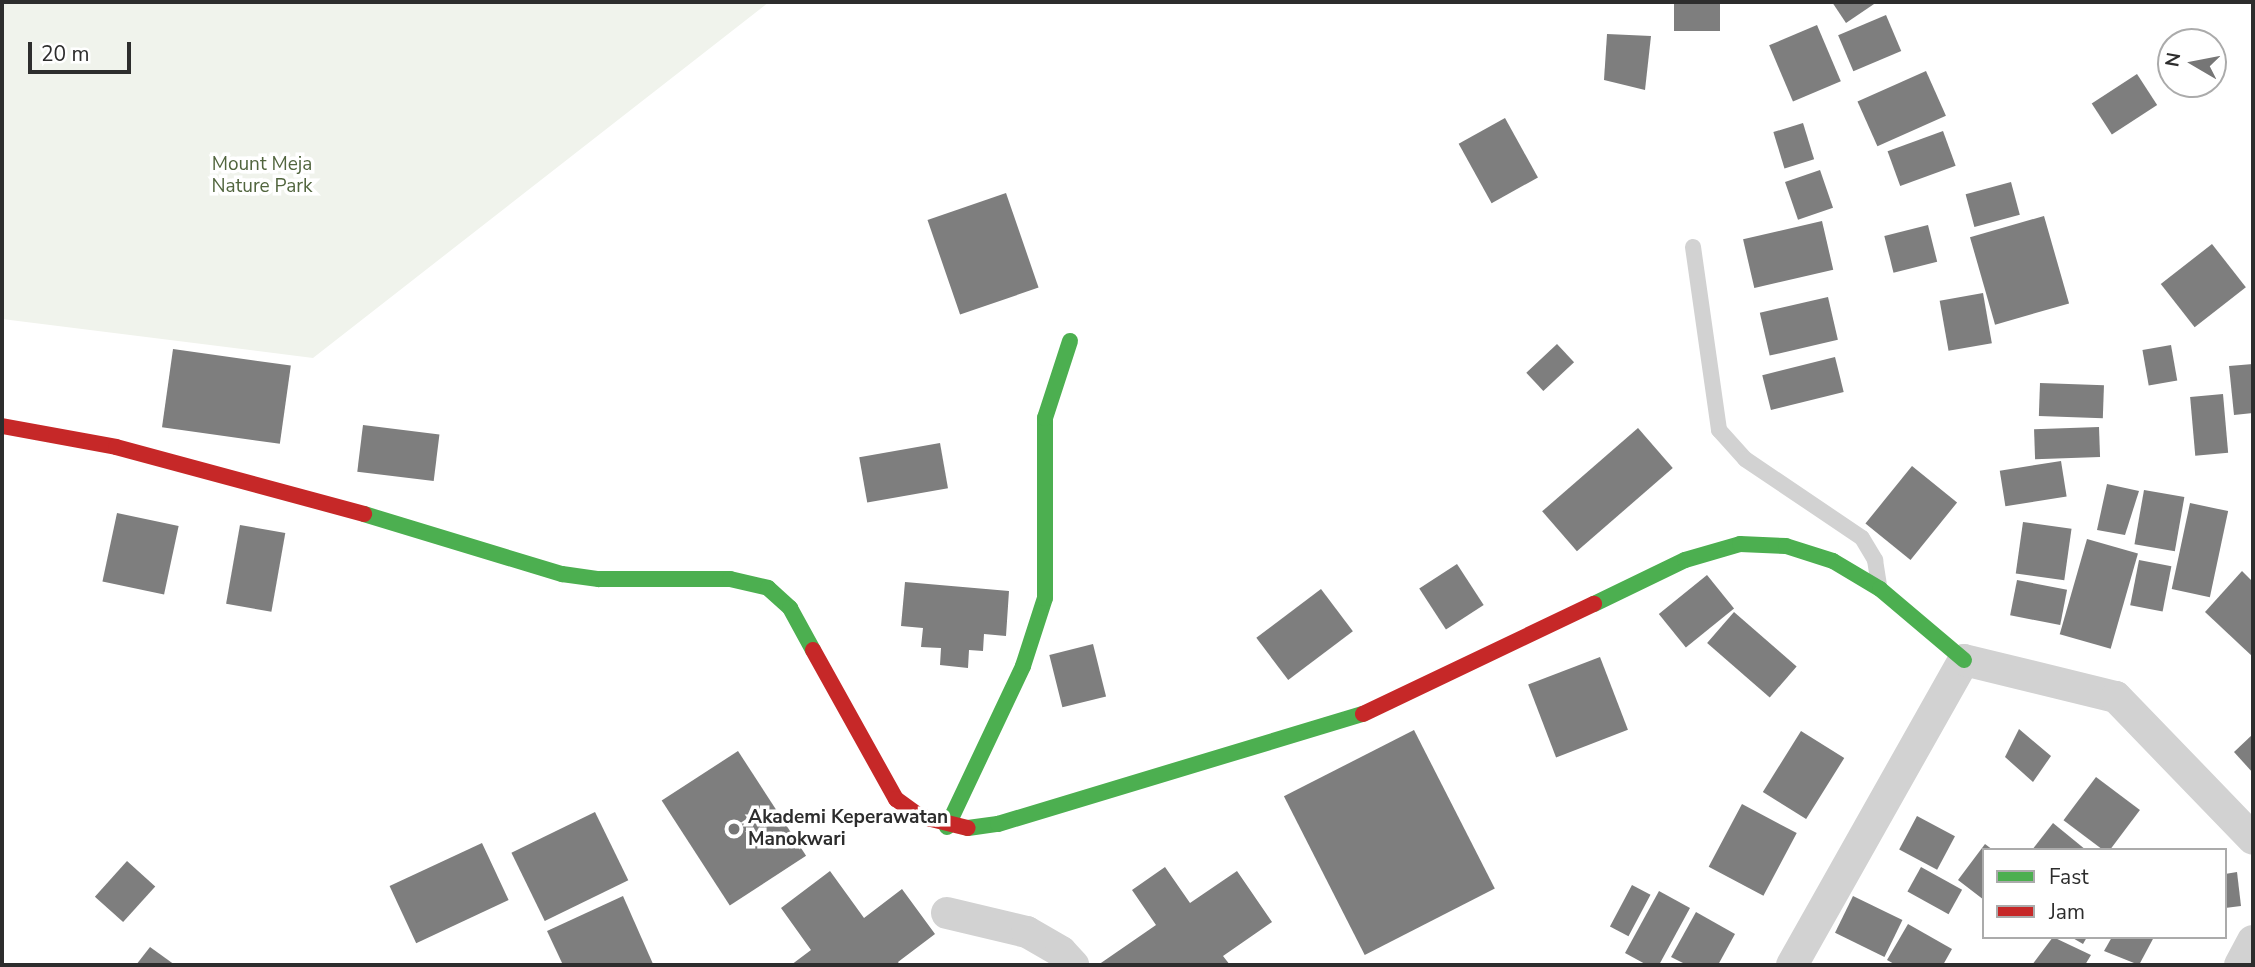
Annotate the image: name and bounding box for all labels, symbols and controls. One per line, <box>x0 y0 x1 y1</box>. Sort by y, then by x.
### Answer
scale bar <box>32 28 135 72</box>
north arrow <box>2157 28 2227 98</box>
text: 20 m <box>41 40 90 68</box>
text: N <box>2159 50 2187 69</box>
park label: Mount Meja Nature Park <box>211 154 313 198</box>
place label: Akademi Keperawatan Manokwari <box>748 807 948 851</box>
marker: Akademi Keperawatan Manokwari <box>726 821 742 837</box>
legend <box>1982 848 2227 939</box>
text: Fast <box>2049 863 2089 891</box>
text: Jam <box>2049 898 2085 926</box>

